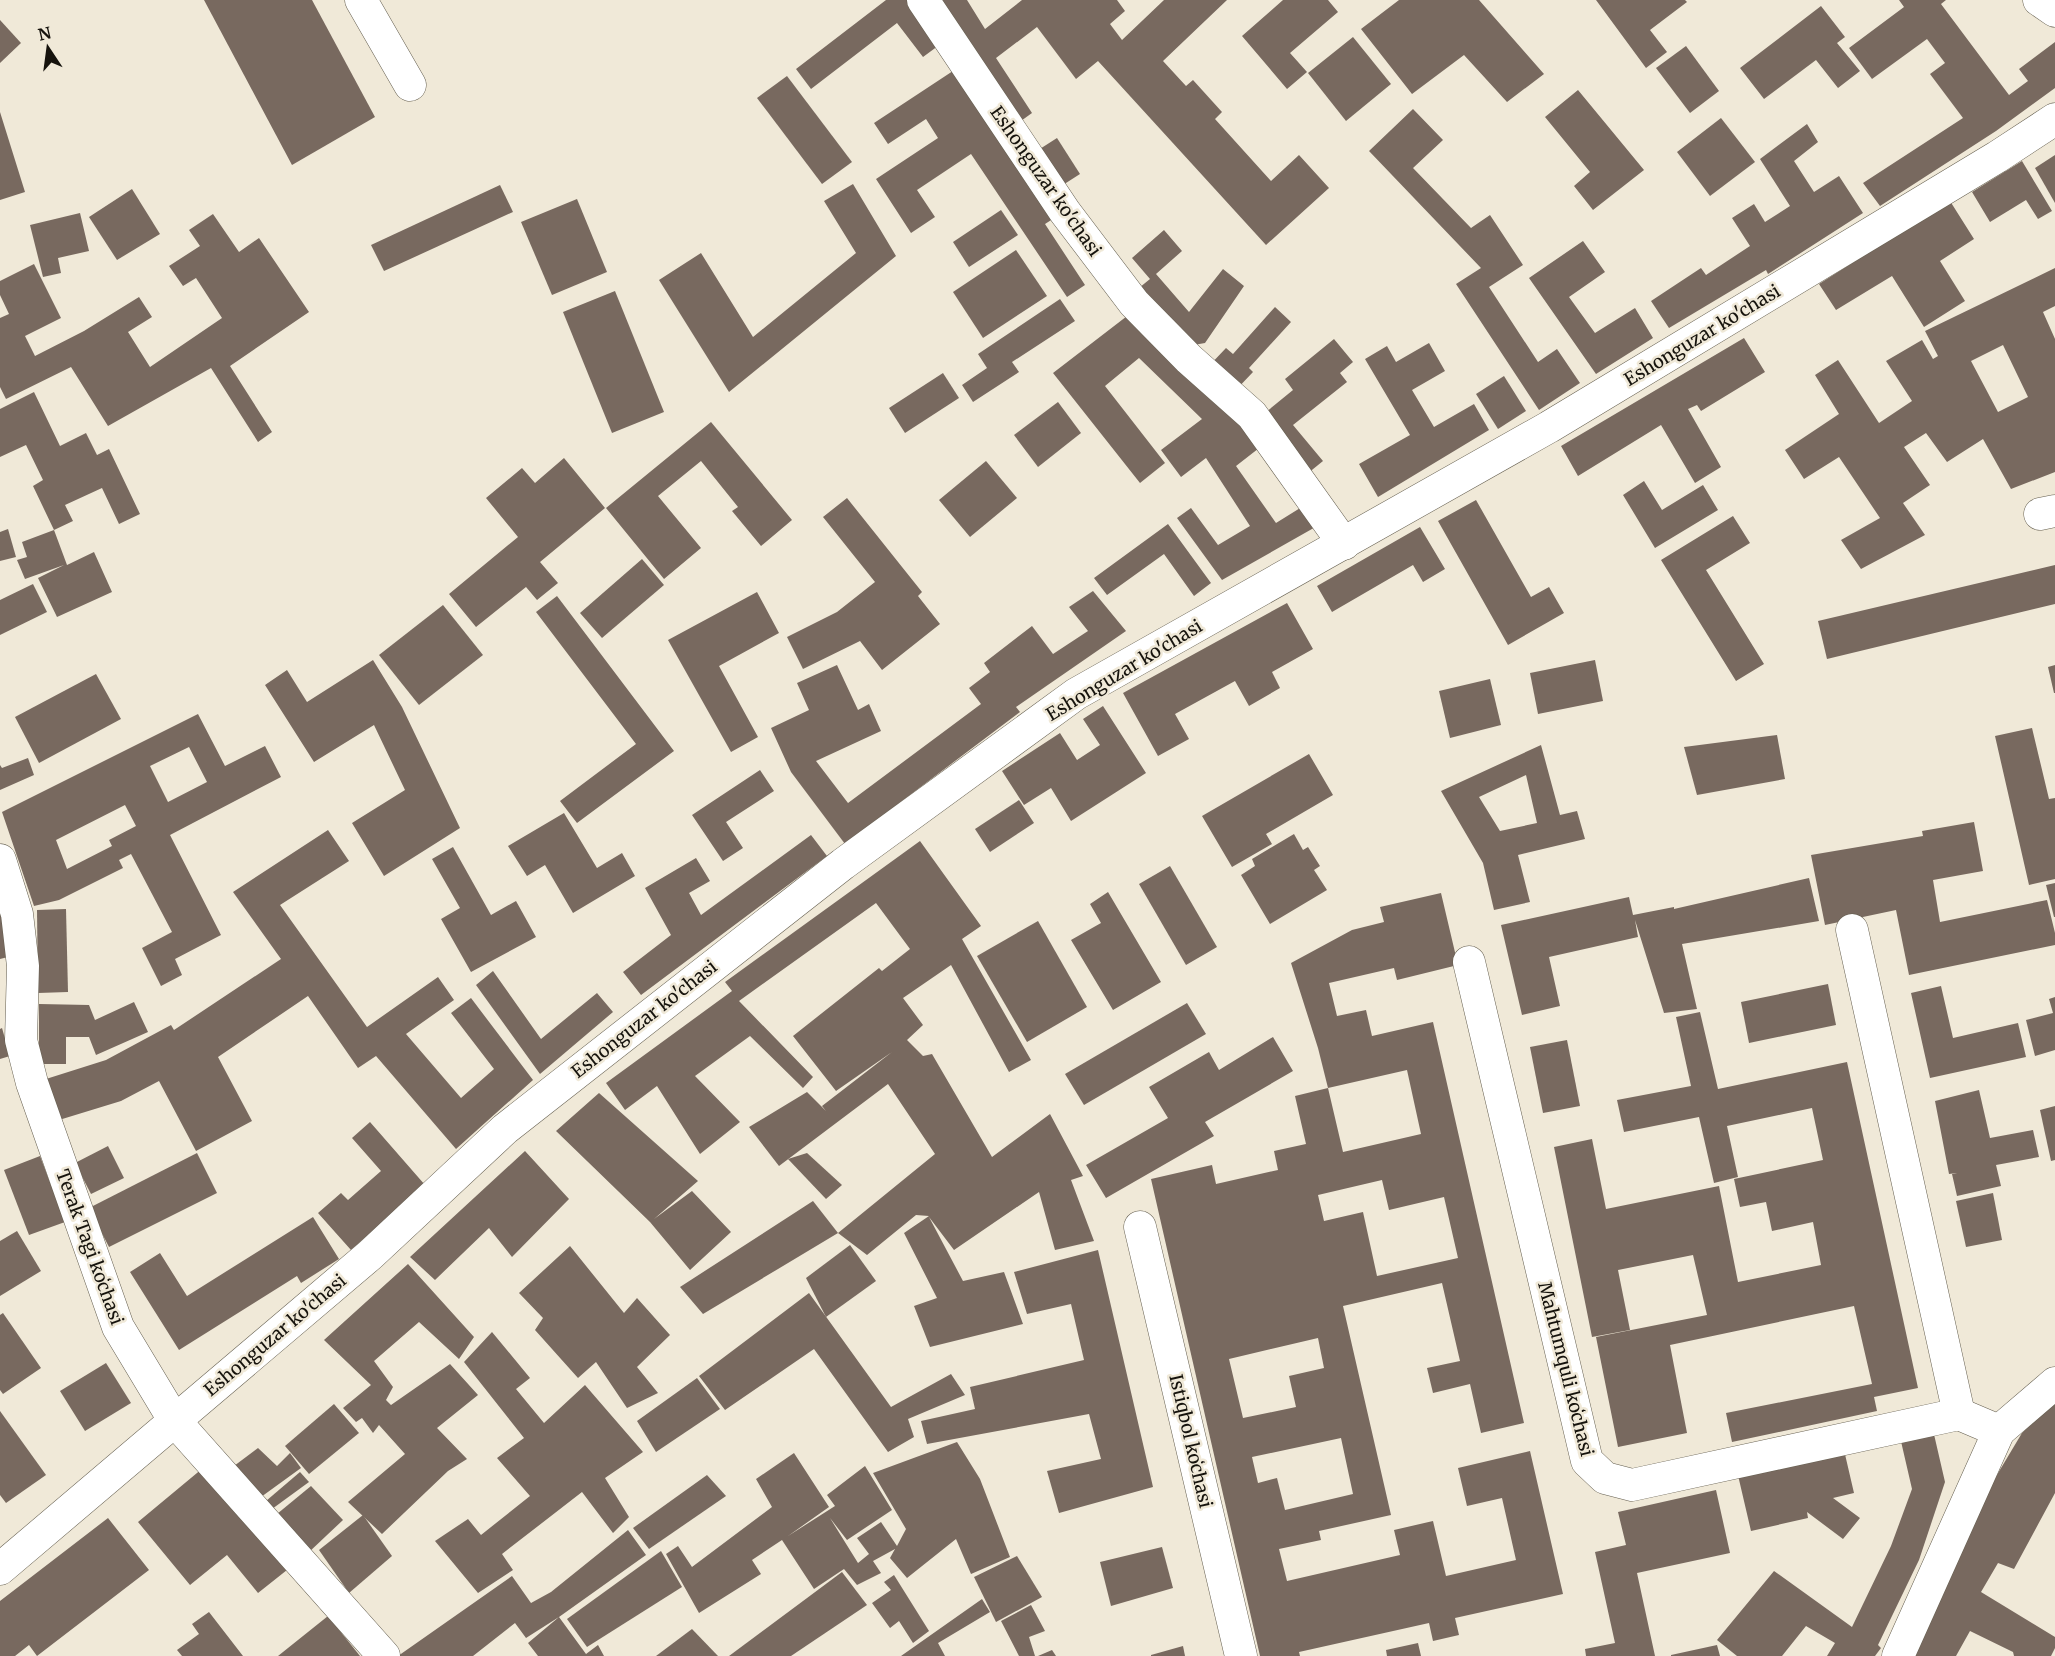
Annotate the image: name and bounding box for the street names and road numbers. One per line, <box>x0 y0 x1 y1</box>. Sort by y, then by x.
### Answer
street label: Eshonguzar ko'chasi <box>985 101 1107 261</box>
street label: Eshonguzar ko'chasi <box>1620 279 1785 391</box>
street label: Eshonguzar ko'chasi <box>1042 614 1207 726</box>
street label: Eshonguzar ko'chasi <box>567 955 722 1083</box>
street label: Terak Tagi koʻchasi <box>51 1166 129 1328</box>
street label: Eshonguzar ko'chasi <box>199 1269 351 1401</box>
street label: Mahtumquli koʻchasi <box>1533 1279 1599 1459</box>
street label: Istiqbol koʻchasi <box>1164 1372 1218 1510</box>

